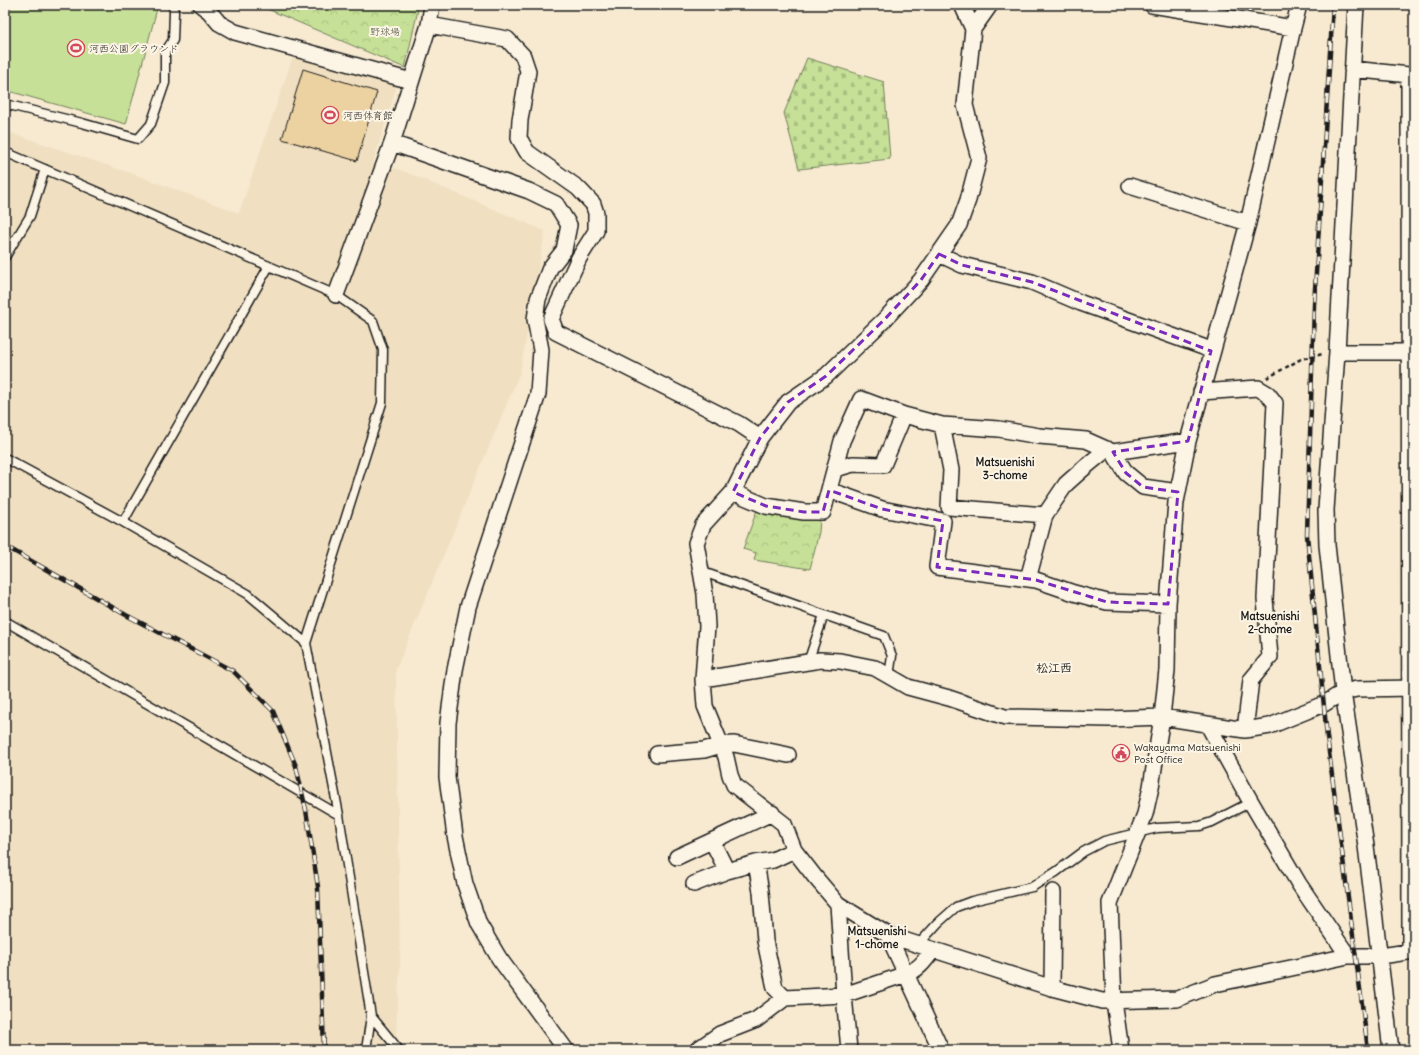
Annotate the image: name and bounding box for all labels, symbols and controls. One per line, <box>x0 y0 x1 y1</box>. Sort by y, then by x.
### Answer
park label: 野球場 <box>370 25 400 38</box>
sports icon: 河西公園グラウンド <box>66 38 86 58</box>
place label: 河西公園グラウンド <box>89 42 179 55</box>
sports icon: 河西体育館 <box>320 105 340 125</box>
place label: 河西体育館 <box>343 109 393 122</box>
district label: Matsuenishi 3-chome <box>976 455 1034 482</box>
district label: Matsuenishi 2-chome <box>1241 609 1299 636</box>
district label: 松江西 <box>1036 660 1072 675</box>
place label: Wakayama Matsuenishi Post Office <box>1134 741 1241 766</box>
public building icon: Wakayama Matsuenishi Post Office <box>1111 743 1131 763</box>
district label: Matsuenishi 1-chome <box>848 924 906 951</box>

